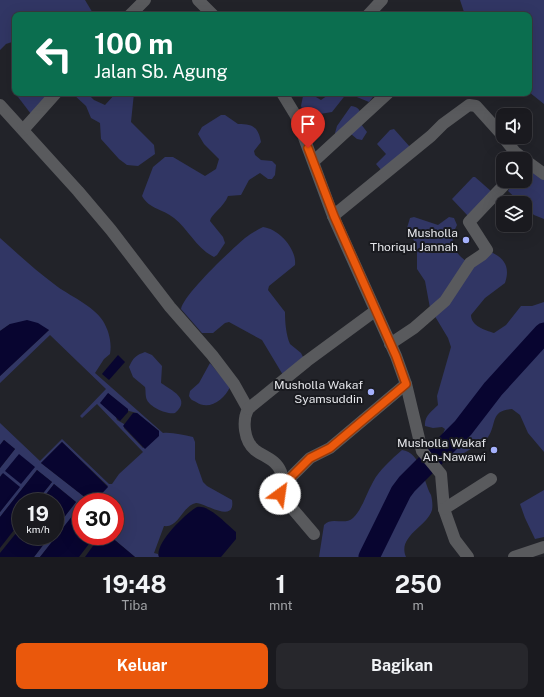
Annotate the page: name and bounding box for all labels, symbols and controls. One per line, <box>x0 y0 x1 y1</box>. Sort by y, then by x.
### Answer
text: 100 m <box>94 27 173 60</box>
icon: left <box>28 28 80 80</box>
text: Jalan Sb. Agung <box>94 61 228 82</box>
pin <box>291 107 325 148</box>
map controls <box>496 108 532 232</box>
button: sound <box>496 108 532 144</box>
icon: arrive <box>297 113 319 135</box>
button: search <box>496 152 532 188</box>
button: layers <box>496 196 532 232</box>
place label: Musholla Thoriqul Jannah <box>370 226 458 254</box>
marker: Musholla Thoriqul Jannah <box>461 235 471 245</box>
place label: Musholla Wakaf Syamsuddin <box>274 378 363 406</box>
marker: Musholla Wakaf Syamsuddin <box>366 387 376 397</box>
place label: Musholla Wakaf An-Nawawi <box>397 436 486 464</box>
marker: Musholla Wakaf An-Nawawi <box>489 445 499 455</box>
position arrow <box>259 473 301 515</box>
speed limit sign: 30 <box>72 493 124 545</box>
text: 19 <box>27 502 49 526</box>
text: km/h <box>26 523 50 535</box>
text: 19:48 <box>102 570 167 598</box>
text: 1 <box>276 570 286 598</box>
text: 250 <box>395 570 442 598</box>
text: Tiba <box>122 598 147 613</box>
text: mnt <box>269 598 292 613</box>
text: m <box>413 598 424 613</box>
button: Keluar <box>16 643 268 689</box>
button: Bagikan <box>276 643 528 689</box>

